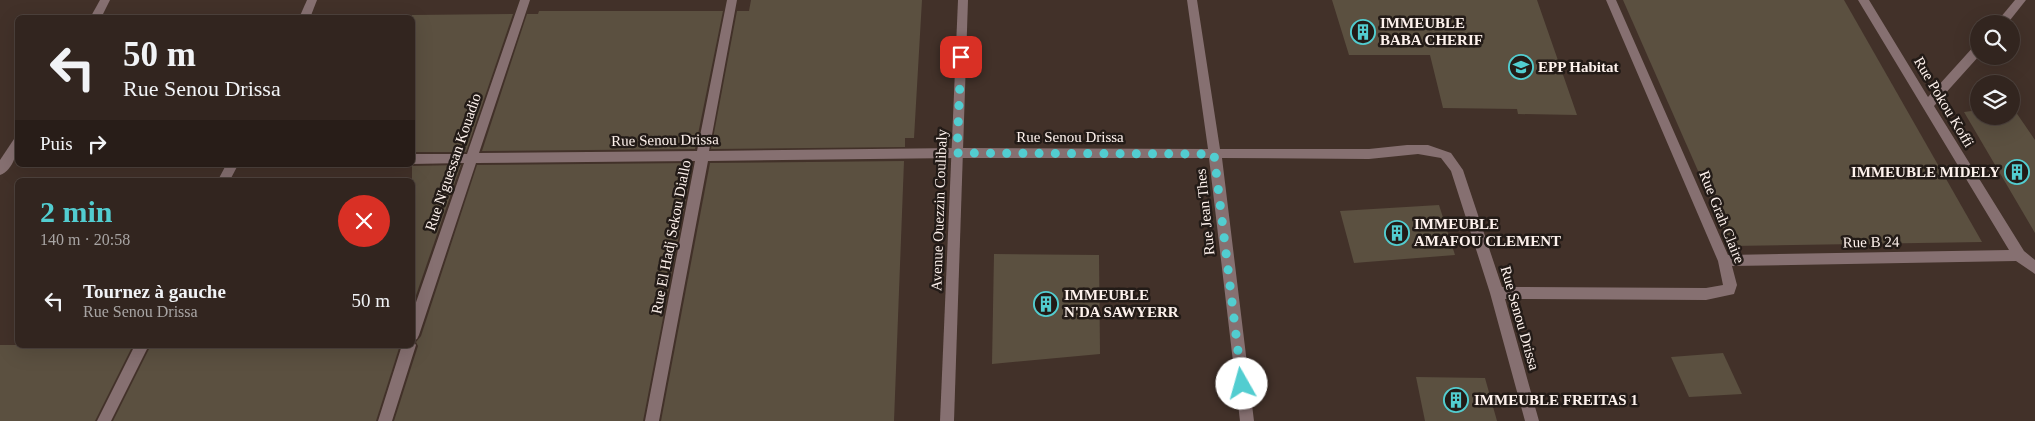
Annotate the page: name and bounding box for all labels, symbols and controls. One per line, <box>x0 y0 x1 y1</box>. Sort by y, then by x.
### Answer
place label: IMMEUBLE BABA CHERIF <box>1380 15 1483 48</box>
map controls <box>1970 15 2020 125</box>
button: search <box>1970 15 2020 65</box>
building icon: IMMEUBLE BABA CHERIF <box>1350 19 1376 45</box>
icon: left <box>40 35 105 100</box>
text: 50 m <box>123 35 196 74</box>
pin <box>940 36 982 78</box>
icon: arrive <box>947 43 975 71</box>
school or university icon: EPP Habitat <box>1508 54 1534 80</box>
street label: Rue Pokou Koffi <box>1911 54 1977 150</box>
place label: EPP Habitat <box>1538 59 1618 75</box>
button: layers <box>1970 75 2020 125</box>
text: Rue Senou Drissa <box>123 76 281 101</box>
street label: Rue N'guessan Kouadio <box>422 91 484 233</box>
street label: Avenue Ouezzin Coulibaly <box>928 128 950 291</box>
street label: Rue Senou Drissa <box>1016 129 1124 145</box>
icon: right <box>83 130 111 158</box>
street label: Rue Senou Drissa <box>611 131 719 149</box>
text: Puis <box>40 133 73 154</box>
street label: Rue El Hadj Sekou Diallo <box>648 159 694 315</box>
building icon: IMMEUBLE MIDELY <box>2004 159 2030 185</box>
place label: IMMEUBLE MIDELY <box>1851 164 2000 180</box>
street label: Rue Jean Thes <box>1192 168 1218 256</box>
street label: Rue Grah Claire <box>1696 168 1748 266</box>
text: 2 min <box>40 195 113 228</box>
button: close <box>338 195 390 247</box>
place label: IMMEUBLE AMAFOU CLEMENT <box>1414 216 1561 249</box>
building icon: IMMEUBLE AMAFOU CLEMENT <box>1384 220 1410 246</box>
text: 140 m · 20:58 <box>40 231 130 248</box>
street label: Rue B 24 <box>1843 233 1900 250</box>
street label: Rue Senou Drissa <box>1497 264 1543 372</box>
text: Tournez à gauche <box>83 281 226 302</box>
icon: left <box>40 287 68 315</box>
place label: IMMEUBLE N'DA SAWYERR <box>1064 287 1179 320</box>
text: 50 m <box>351 290 390 311</box>
building icon: IMMEUBLE N'DA SAWYERR <box>1033 291 1059 317</box>
text: Rue Senou Drissa <box>83 303 198 320</box>
position arrow <box>1215 357 1267 409</box>
building icon: IMMEUBLE FREITAS 1 <box>1443 387 1469 413</box>
place label: IMMEUBLE FREITAS 1 <box>1474 392 1638 408</box>

